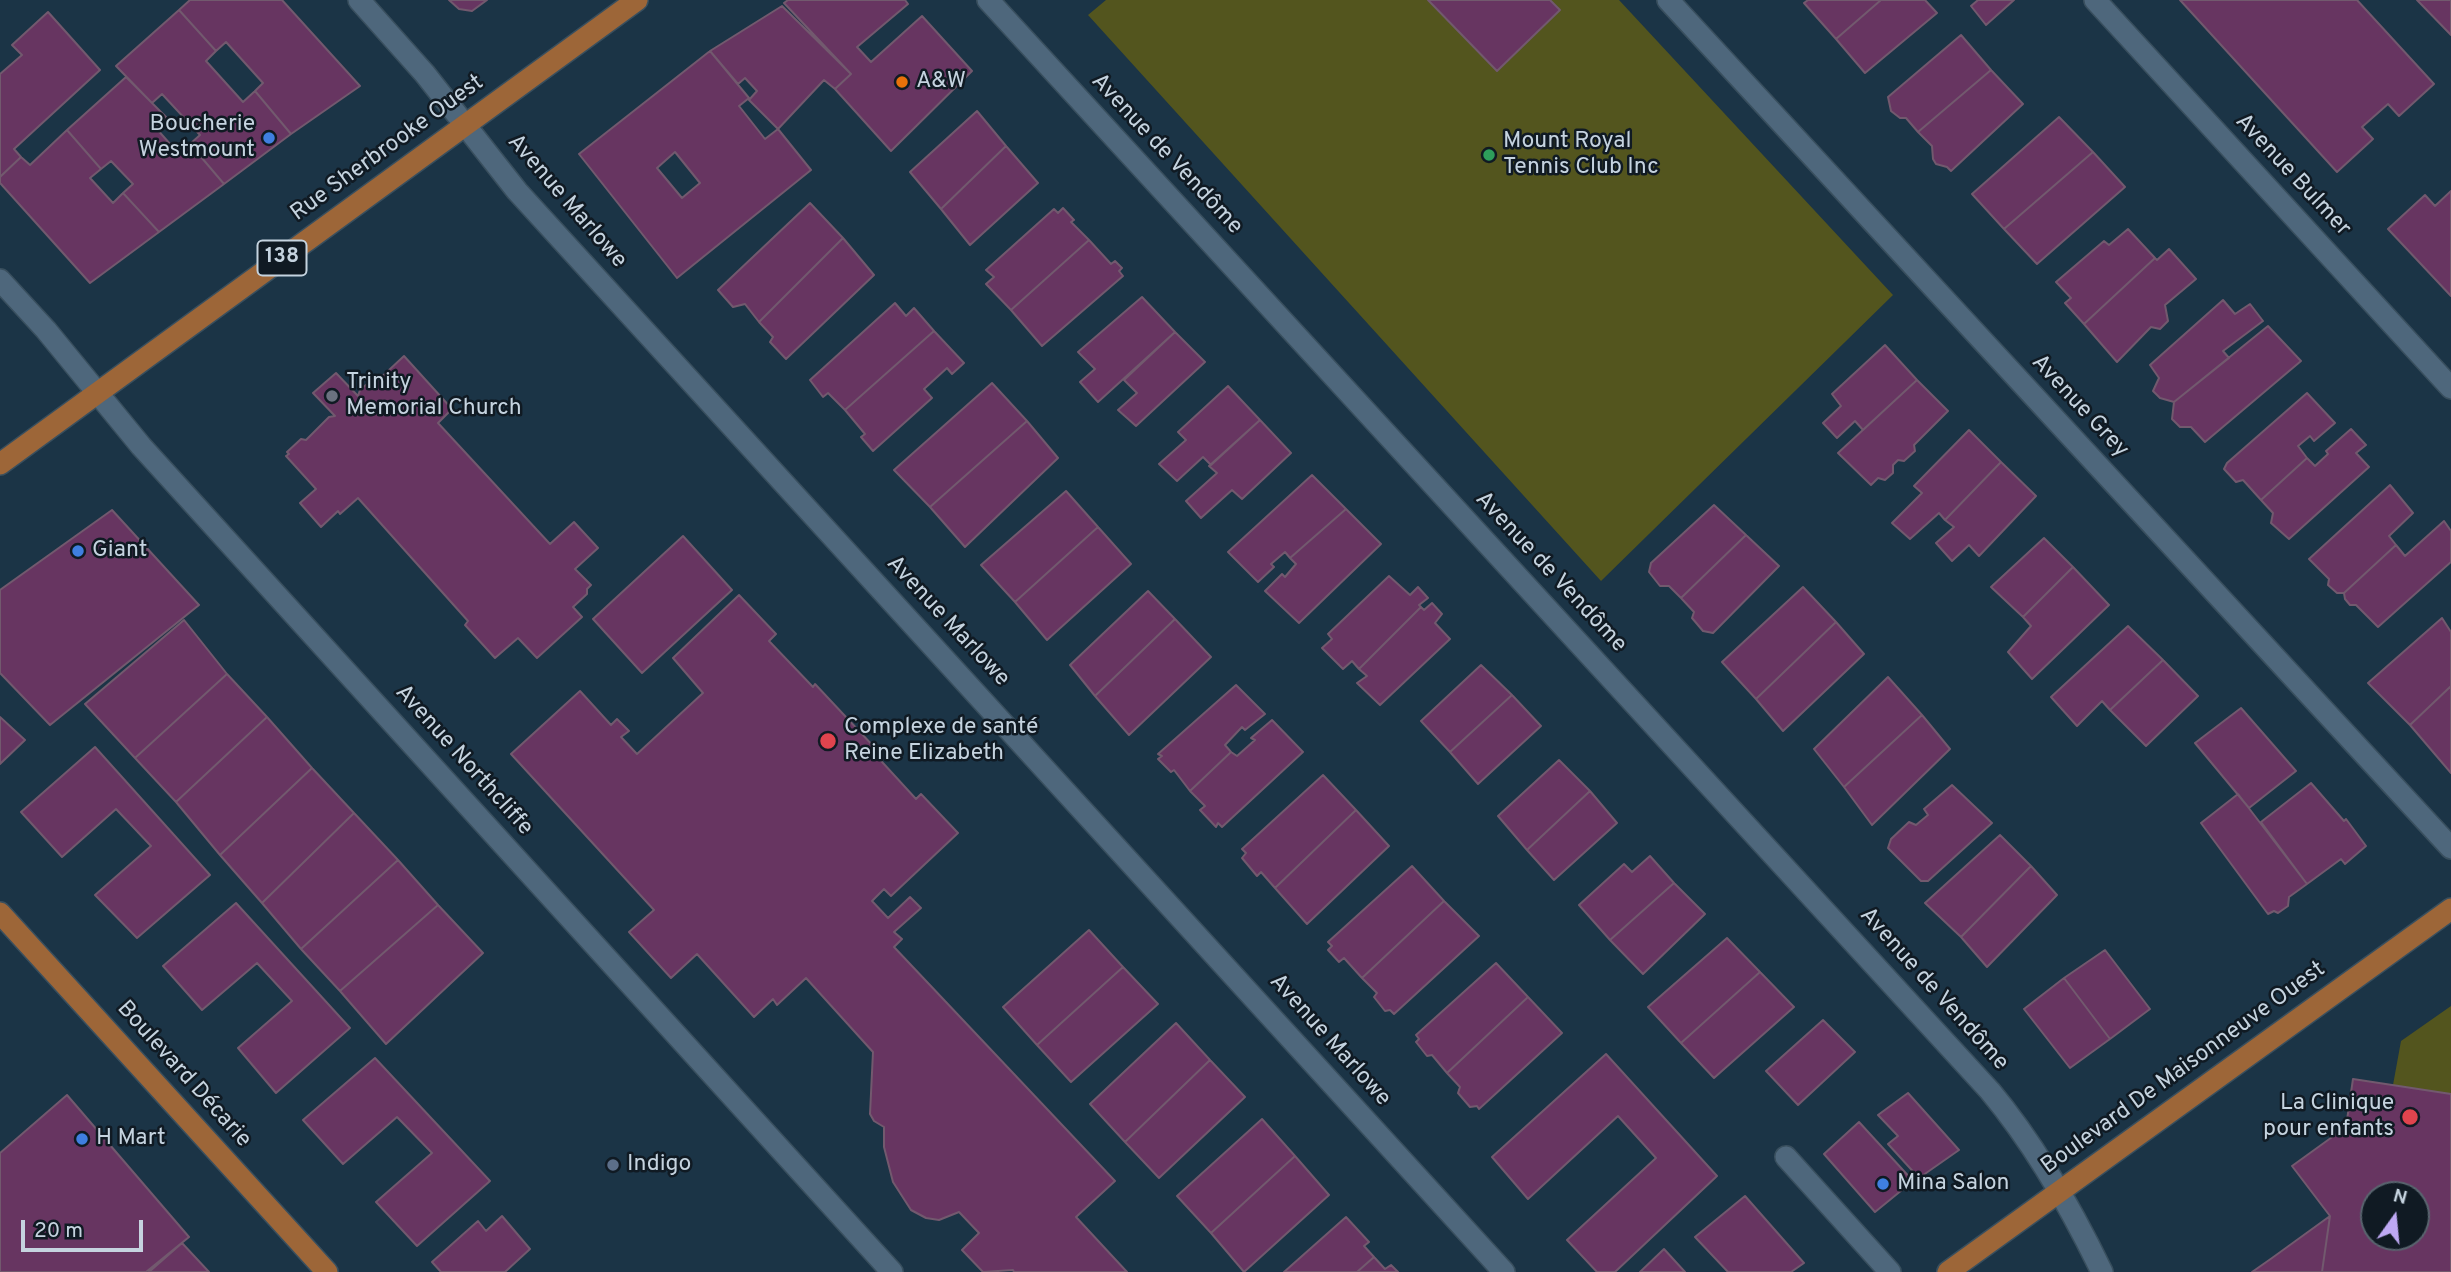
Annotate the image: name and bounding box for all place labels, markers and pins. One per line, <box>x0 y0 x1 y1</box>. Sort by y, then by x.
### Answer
place label: A&W <box>916 68 966 96</box>
marker: A&W <box>894 74 910 90</box>
place label: Boucherie Westmount <box>139 111 255 165</box>
place label: Mount Royal Tennis Club Inc <box>1503 128 1659 182</box>
marker: Boucherie Westmount <box>261 130 277 146</box>
marker: Mount Royal Tennis Club Inc <box>1481 147 1497 163</box>
place label: Trinity Memorial Church <box>346 369 522 423</box>
marker: Trinity Memorial Church <box>324 388 340 404</box>
place label: Giant <box>92 537 147 565</box>
marker: Giant <box>70 543 86 559</box>
place label: Complexe de santé Reine Elizabeth <box>844 714 1038 768</box>
marker: Complexe de santé Reine Elizabeth <box>818 731 838 751</box>
place label: La Clinique pour enfants <box>2263 1090 2394 1144</box>
marker: La Clinique pour enfants <box>2400 1107 2420 1127</box>
place label: H Mart <box>96 1125 166 1153</box>
marker: H Mart <box>74 1131 90 1147</box>
place label: Indigo <box>627 1151 691 1179</box>
marker: Indigo <box>605 1157 621 1173</box>
place label: Mina Salon <box>1897 1170 2009 1198</box>
marker: Mina Salon <box>1875 1176 1891 1192</box>

